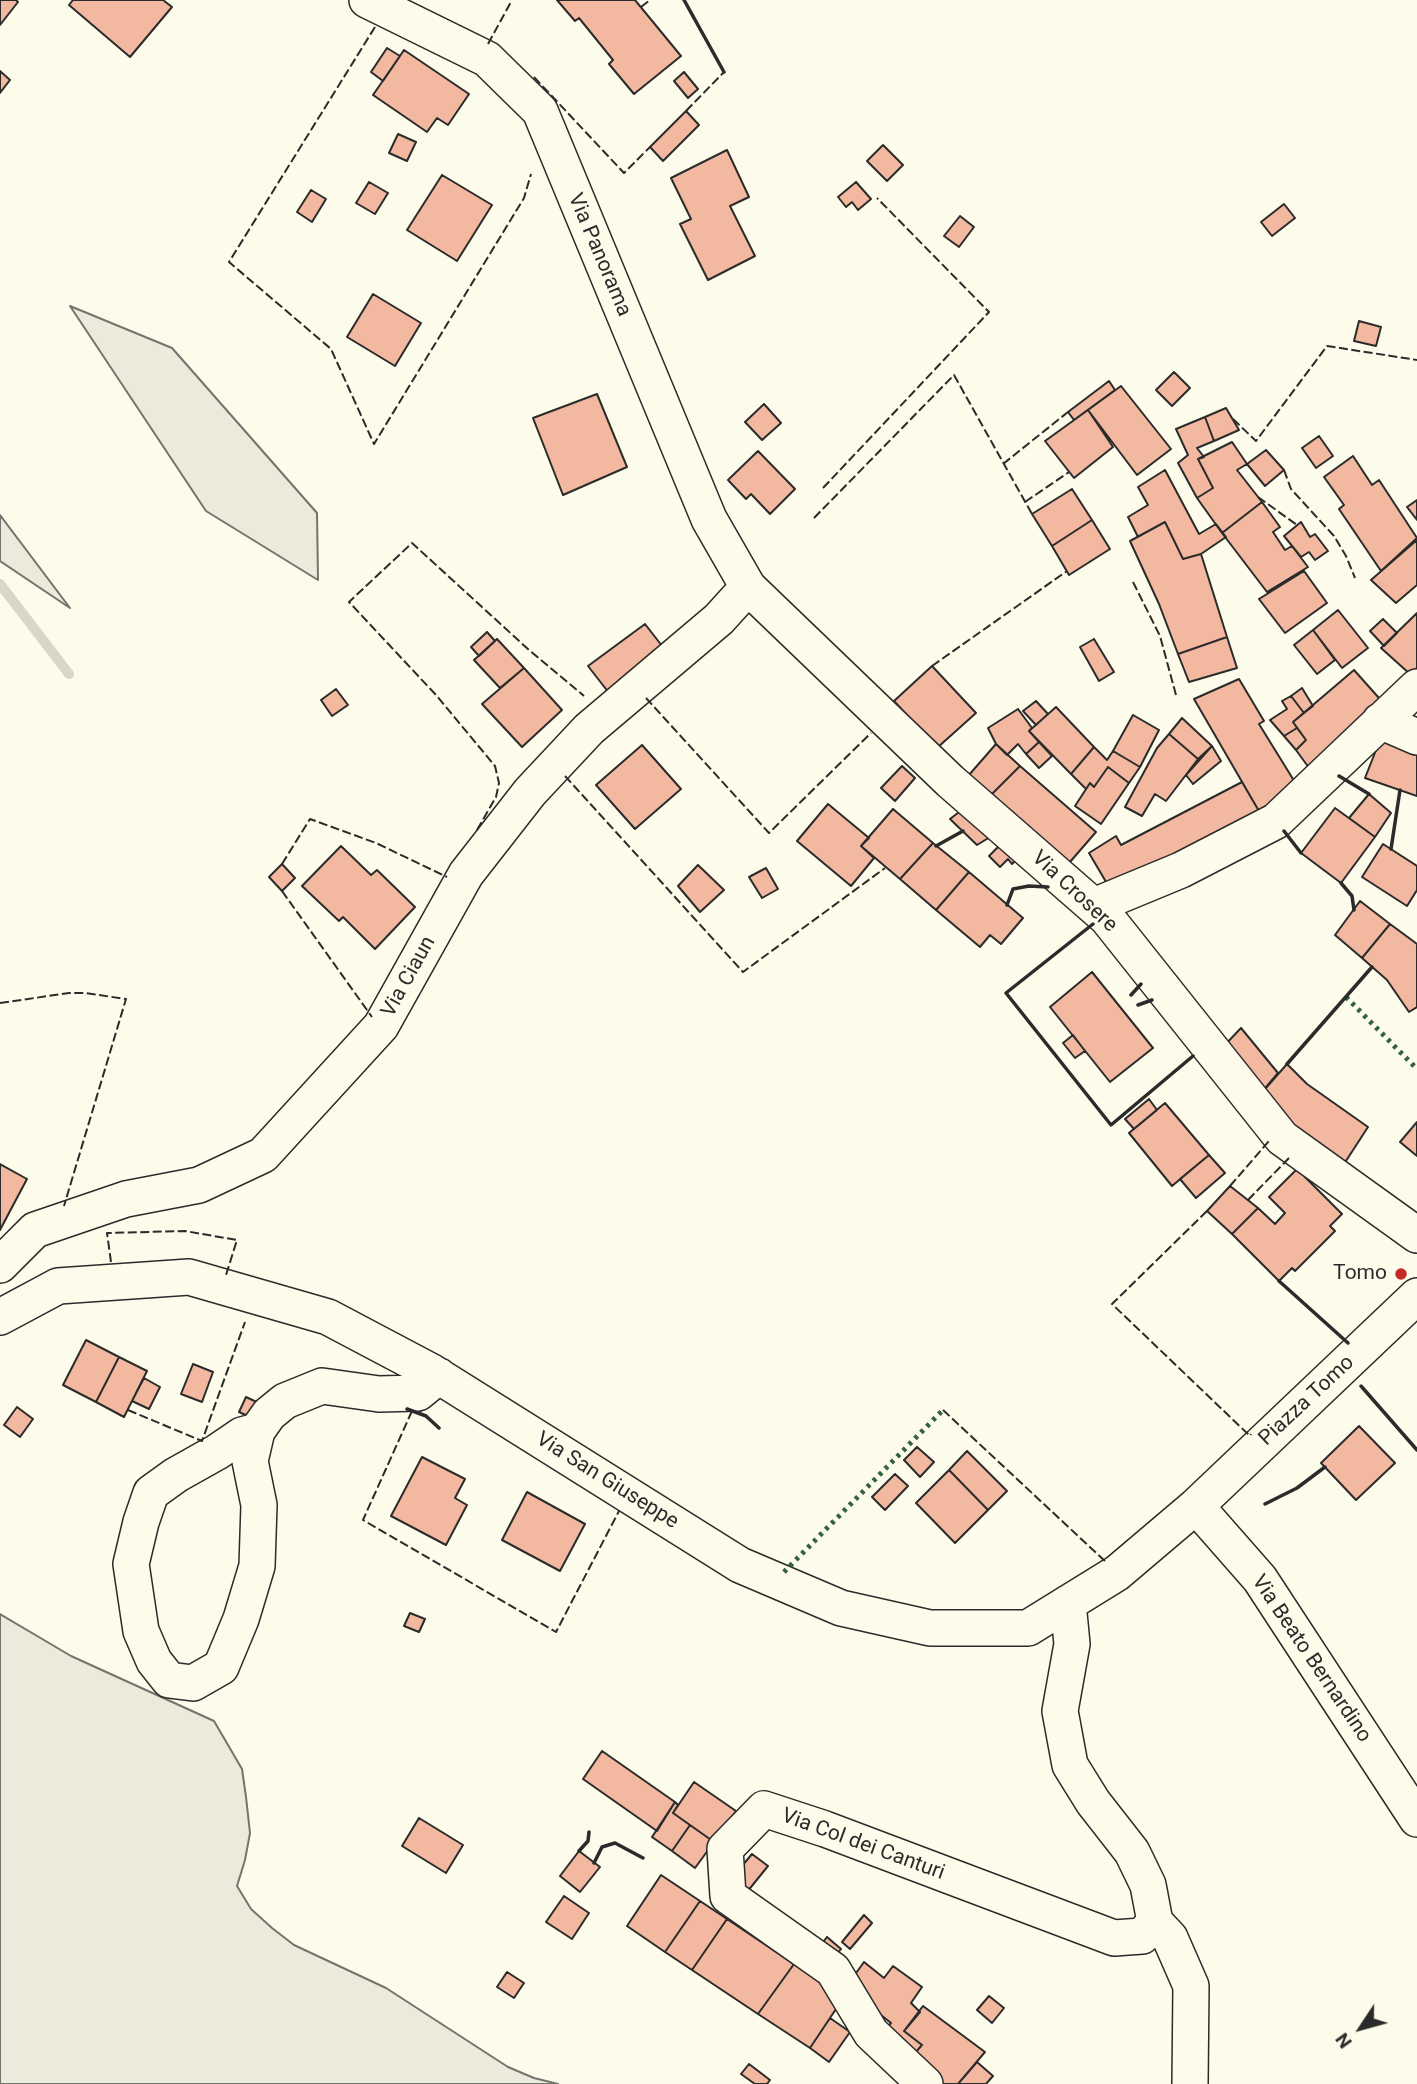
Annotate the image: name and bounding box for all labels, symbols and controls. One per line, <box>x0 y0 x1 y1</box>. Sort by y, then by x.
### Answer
street label: Via Panorama <box>562 190 636 320</box>
street label: Via Crosere <box>1026 846 1122 938</box>
street label: Via Ciaun <box>377 932 441 1022</box>
place label: Tomo <box>1333 1261 1387 1287</box>
marker: Tomo <box>1393 1266 1409 1282</box>
street label: Piazza Tomo <box>1254 1350 1360 1452</box>
street label: Via San Giuseppe <box>531 1427 683 1535</box>
street label: Via Beato Bernardino <box>1246 1571 1376 1747</box>
street label: Via Col dei Canturi <box>778 1804 948 1886</box>
north arrow <box>1326 1993 1396 2063</box>
text: N <box>1330 2028 1357 2053</box>

